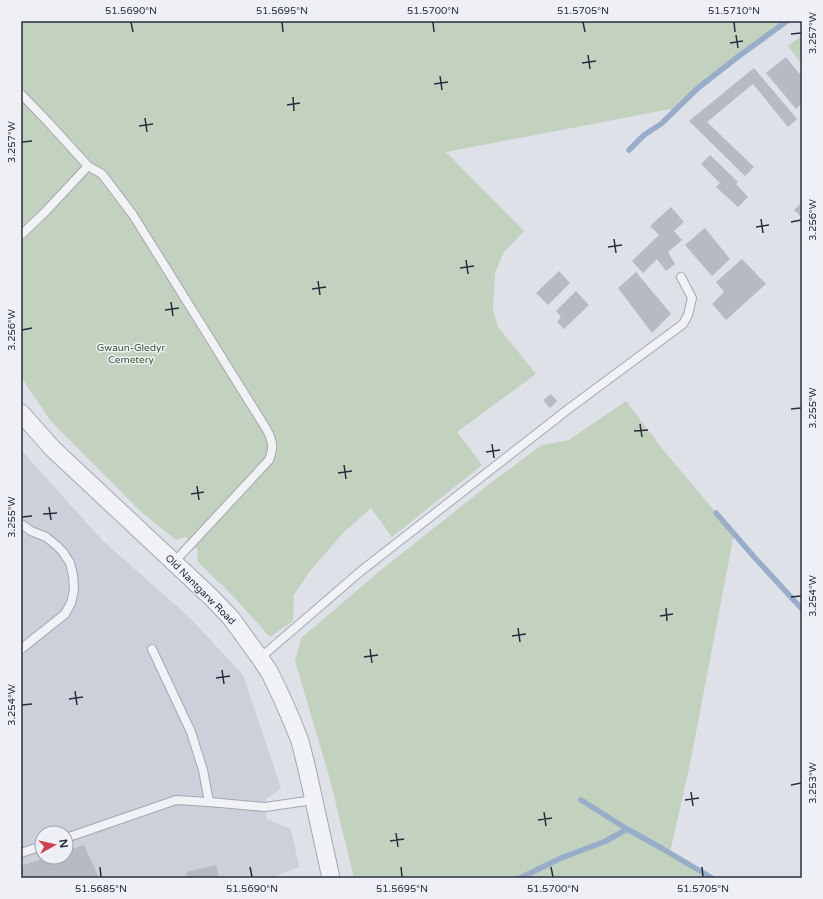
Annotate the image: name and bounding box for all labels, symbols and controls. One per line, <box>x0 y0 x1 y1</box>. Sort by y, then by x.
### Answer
text: 51.5690°N <box>105 5 157 17</box>
text: 51.5695°N <box>256 5 308 17</box>
text: 51.5700°N <box>407 5 459 17</box>
text: 51.5705°N <box>557 5 609 17</box>
text: 51.5710°N <box>708 5 760 17</box>
text: 3.257°W <box>807 12 819 54</box>
text: 3.257°W <box>6 121 18 163</box>
text: 3.256°W <box>807 199 819 241</box>
text: 3.256°W <box>6 309 18 351</box>
park label: Gwaun-Gledyr Cemetery <box>97 342 165 366</box>
text: 3.255°W <box>807 387 819 429</box>
text: 3.255°W <box>6 496 18 538</box>
street label: Old Nantgarw Road <box>163 552 238 627</box>
text: 3.254°W <box>807 575 819 617</box>
text: 3.254°W <box>6 684 18 726</box>
text: 3.253°W <box>807 762 819 804</box>
north arrow <box>34 825 74 865</box>
text: N <box>56 838 70 849</box>
text: 51.5685°N <box>75 883 127 895</box>
text: 51.5690°N <box>226 883 278 895</box>
text: 51.5695°N <box>376 883 428 895</box>
text: 51.5700°N <box>527 883 579 895</box>
text: 51.5705°N <box>677 883 729 895</box>

